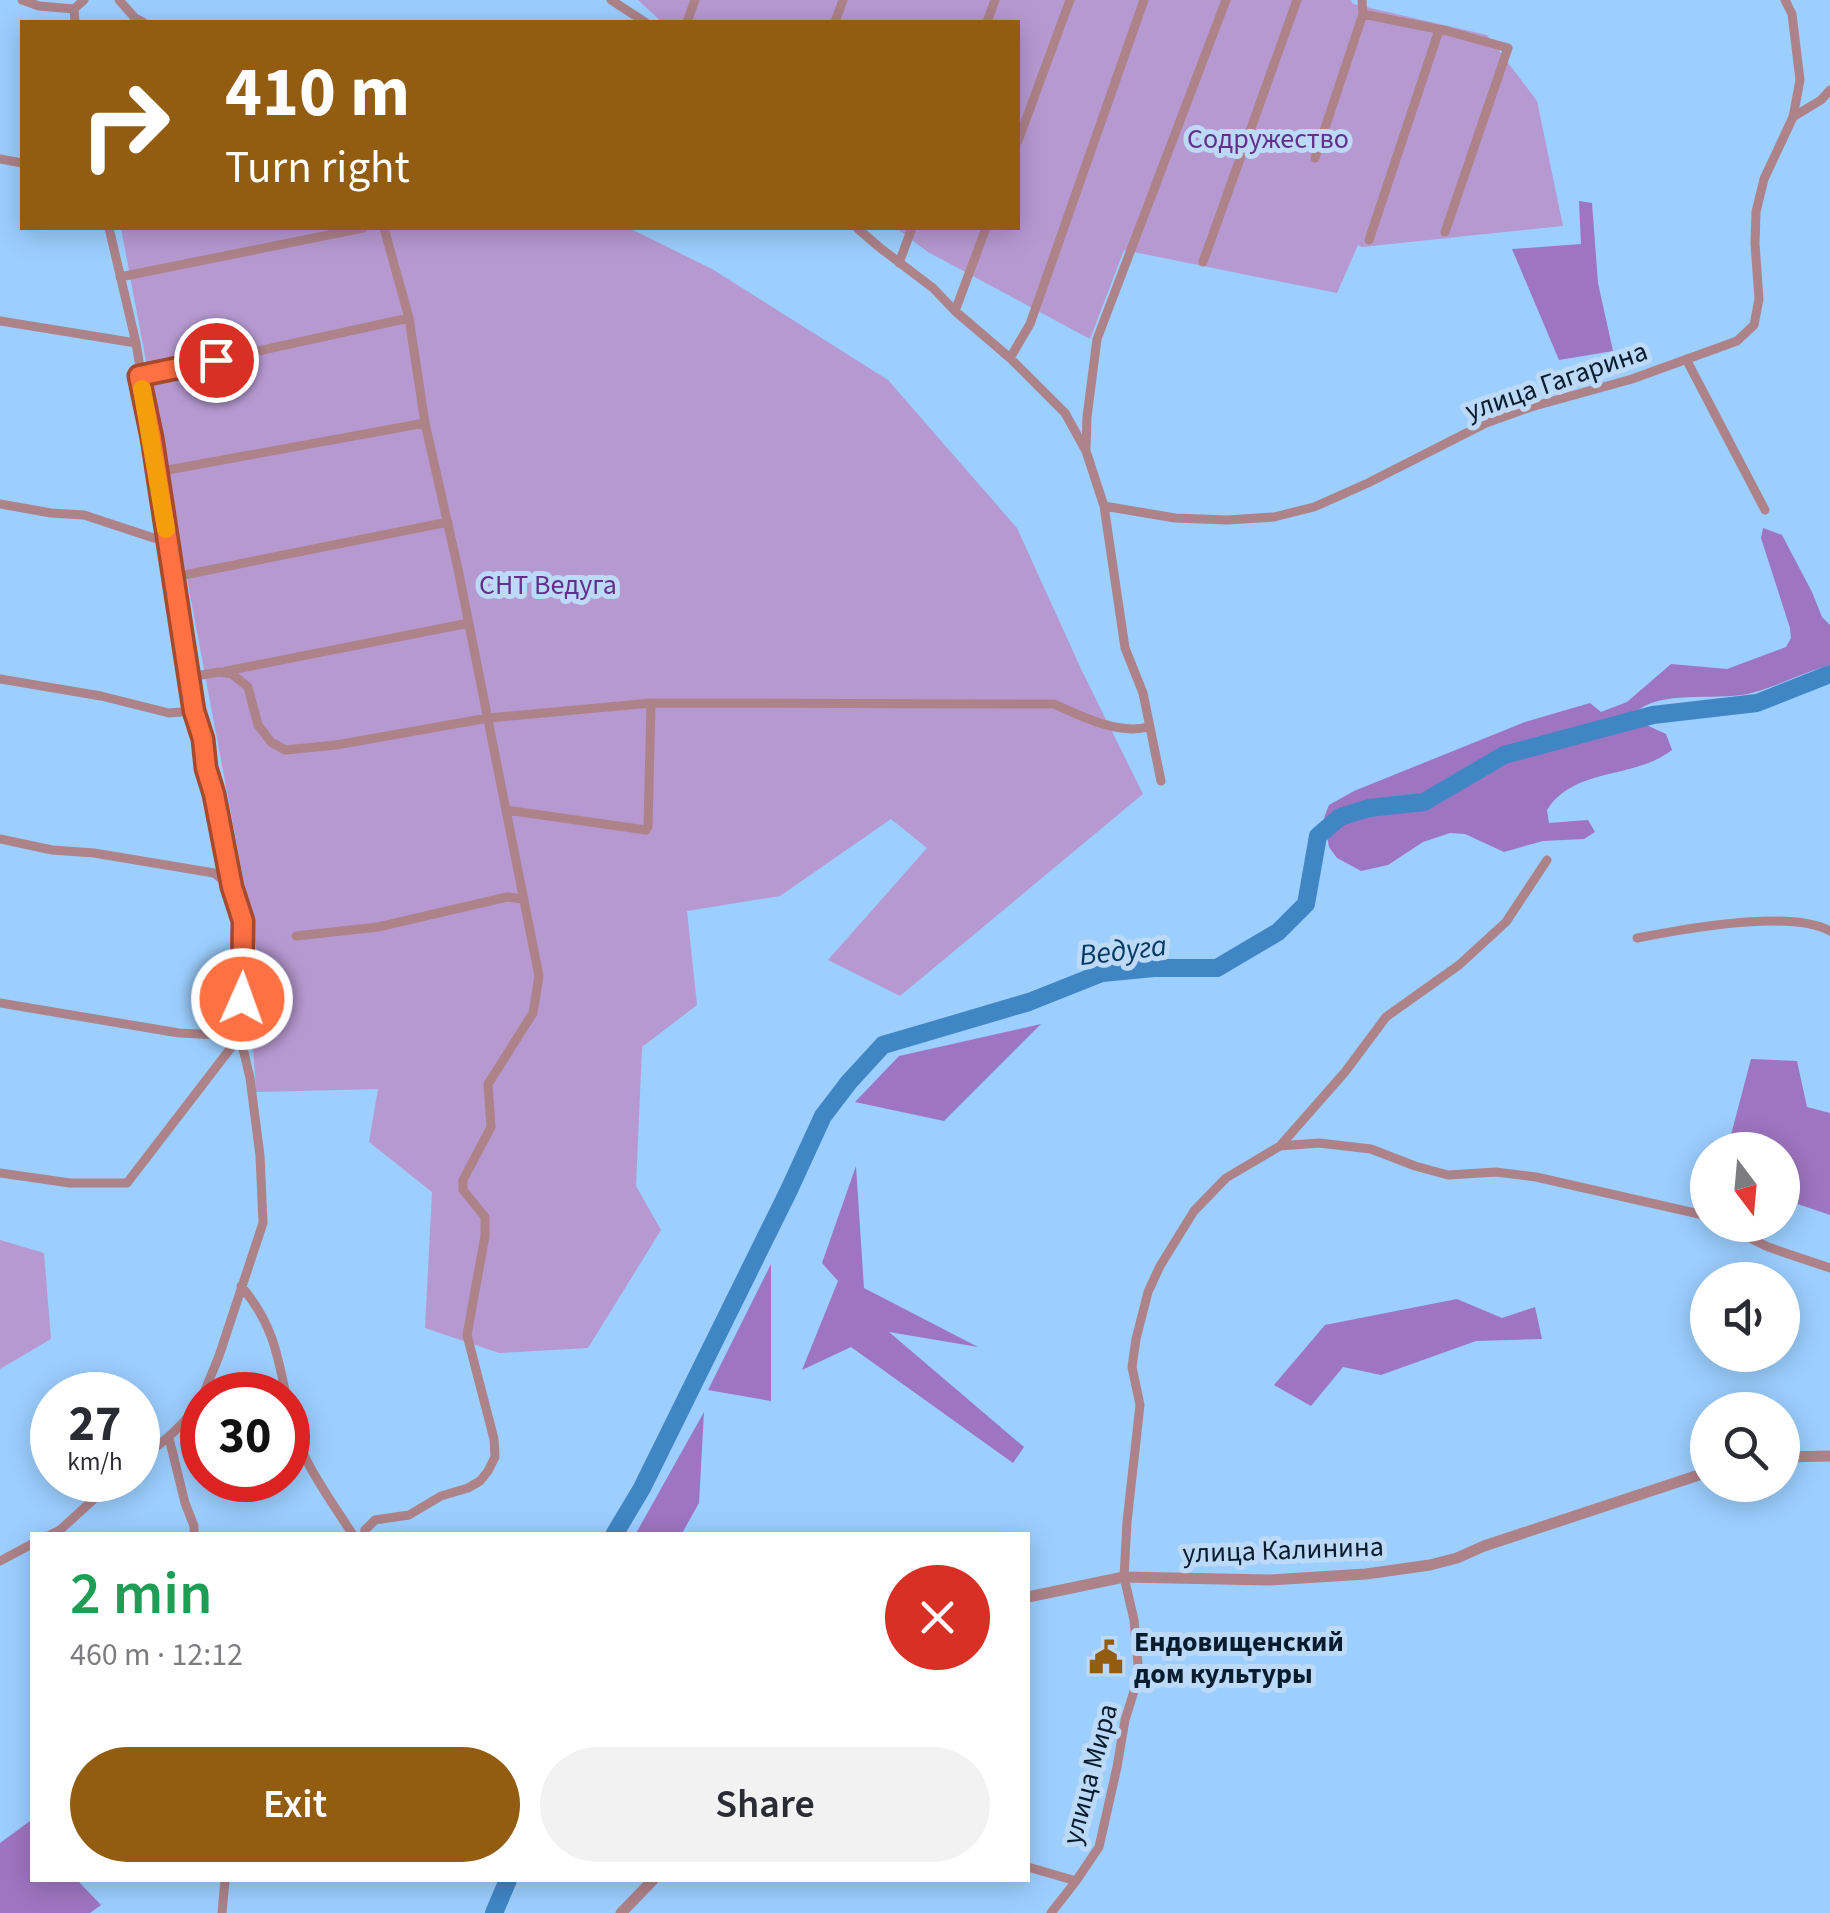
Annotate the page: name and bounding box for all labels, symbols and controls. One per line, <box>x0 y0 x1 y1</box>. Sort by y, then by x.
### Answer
text: 410 m <box>225 43 410 143</box>
icon: right <box>60 60 190 190</box>
park label: Содружество <box>1187 119 1349 159</box>
text: Turn right <box>225 136 410 200</box>
pin <box>174 318 259 403</box>
street label: улица Гагарина <box>1460 331 1653 431</box>
icon: arrive <box>189 333 244 388</box>
park label: СНТ Ведуга <box>479 565 617 605</box>
water label: Ведуга <box>1077 924 1169 977</box>
position arrow <box>190 947 294 1051</box>
north arrow <box>1690 1132 1800 1242</box>
map controls <box>1690 1132 1800 1502</box>
button: sound <box>1690 1262 1800 1372</box>
speed limit sign: 30 <box>180 1372 310 1502</box>
text: 27 <box>69 1389 121 1460</box>
button: search <box>1690 1392 1800 1502</box>
text: km/h <box>67 1444 123 1480</box>
street label: улица Калинина <box>1182 1526 1384 1574</box>
text: 2 min <box>70 1552 213 1637</box>
button: close <box>885 1565 990 1670</box>
place label: Ендовищенский дом культуры <box>1134 1622 1344 1694</box>
text: 460 m · 12:12 <box>70 1632 243 1678</box>
public building icon: Ендовищенский дом культуры <box>1087 1638 1125 1676</box>
street label: улица Мира <box>1052 1699 1128 1849</box>
button: Exit <box>70 1747 520 1862</box>
button: Share <box>540 1747 990 1862</box>

